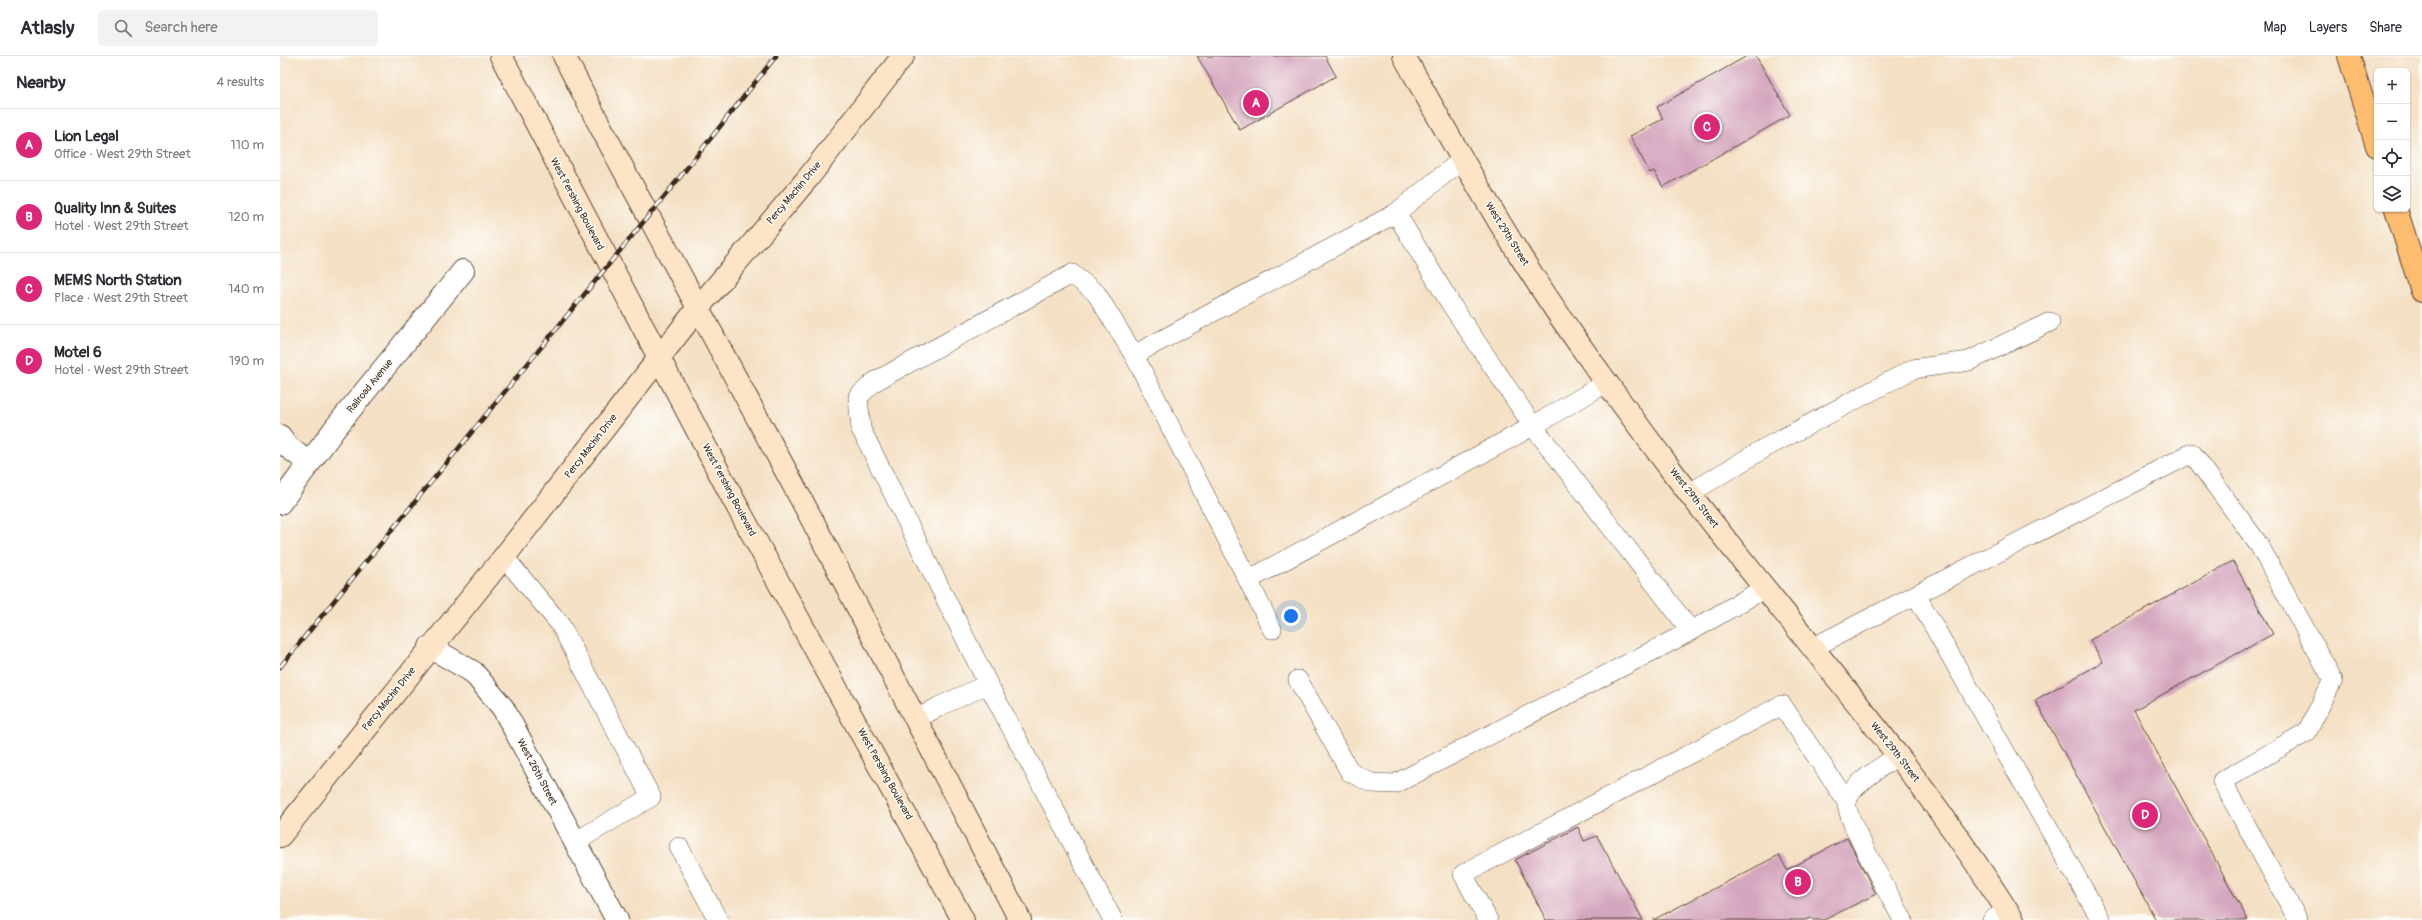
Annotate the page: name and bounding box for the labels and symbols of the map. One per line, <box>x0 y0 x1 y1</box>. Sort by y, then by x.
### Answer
pin: A <box>1243 88 1269 118</box>
pin: C <box>1694 112 1720 142</box>
street label: West Pershing Boulevard <box>548 156 606 252</box>
street label: Percy Machin Drive <box>764 159 824 227</box>
street label: West 29th Street <box>1483 200 1532 269</box>
street label: Railroad Avenue <box>345 357 395 415</box>
street label: Percy Machin Drive <box>562 411 620 480</box>
street label: West Pershing Boulevard <box>700 442 758 538</box>
street label: West 29th Street <box>1667 466 1722 531</box>
your location <box>1281 606 1301 626</box>
street label: Percy Machin Drive <box>360 665 418 733</box>
street label: West 29th Street <box>1868 720 1923 785</box>
street label: West Pershing Boulevard <box>855 726 915 822</box>
street label: West 26th Street <box>514 737 560 808</box>
pin: D <box>2132 800 2158 830</box>
pin: B <box>1785 867 1811 897</box>

